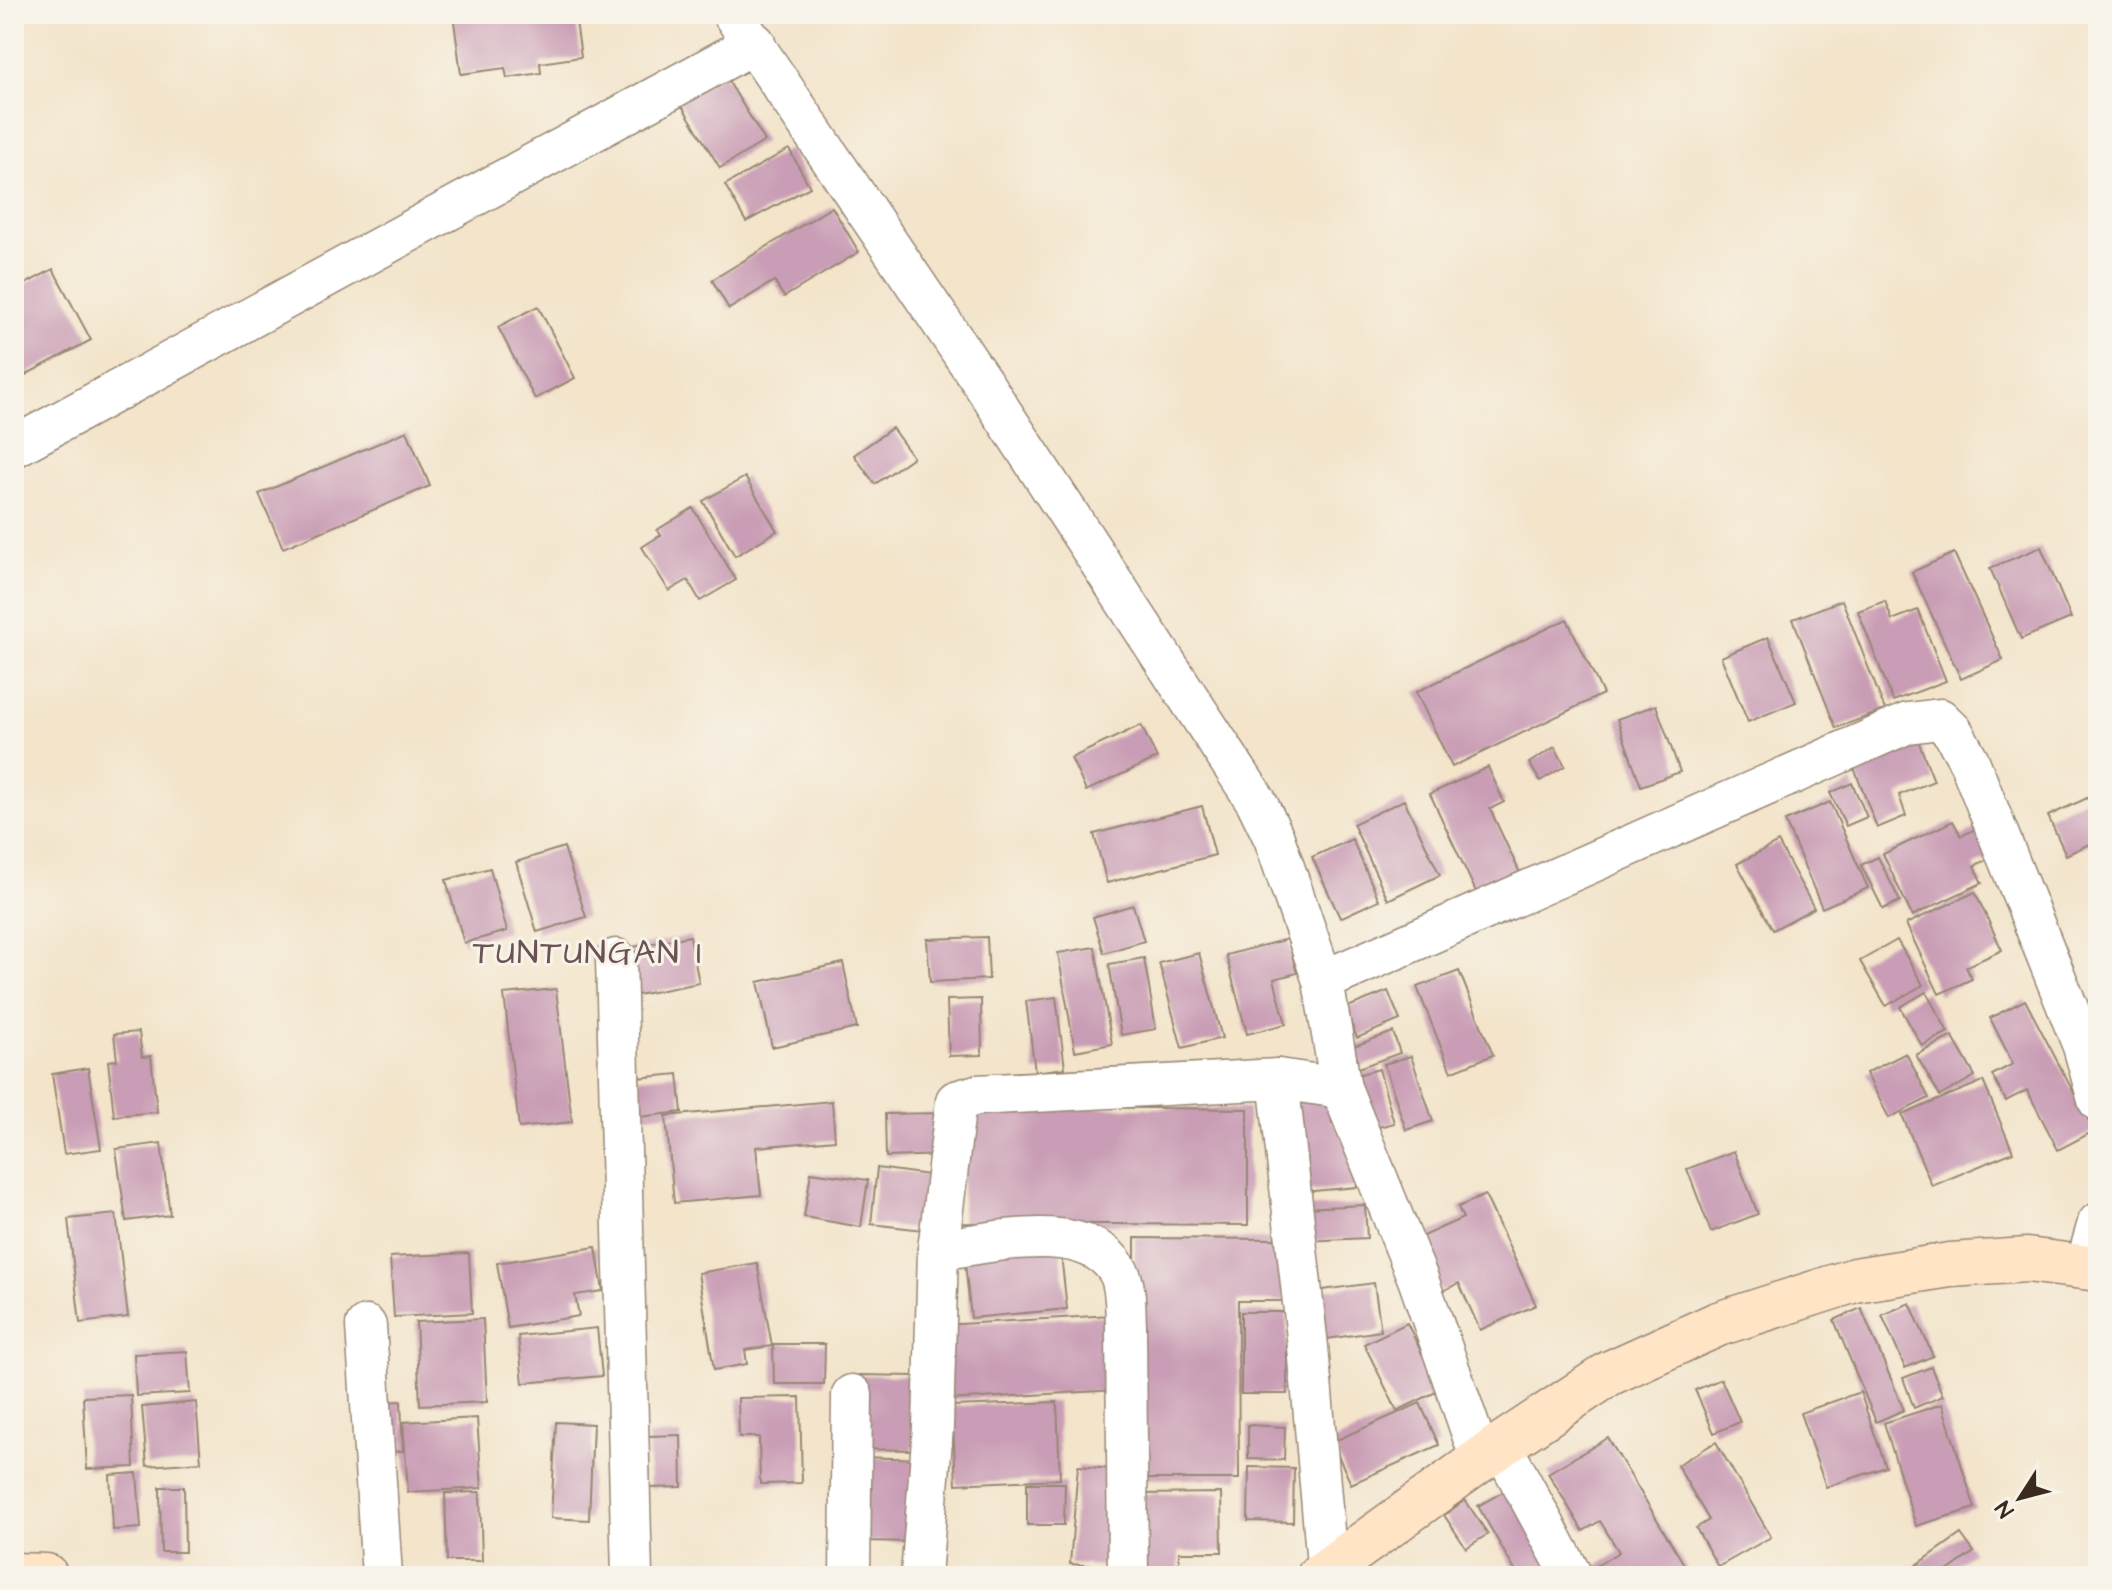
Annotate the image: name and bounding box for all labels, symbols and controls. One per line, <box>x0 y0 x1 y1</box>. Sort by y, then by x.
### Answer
district label: TUNTUNGAN I <box>473 929 703 977</box>
north arrow <box>1980 1458 2060 1538</box>
text: N <box>1988 1494 2022 1524</box>

